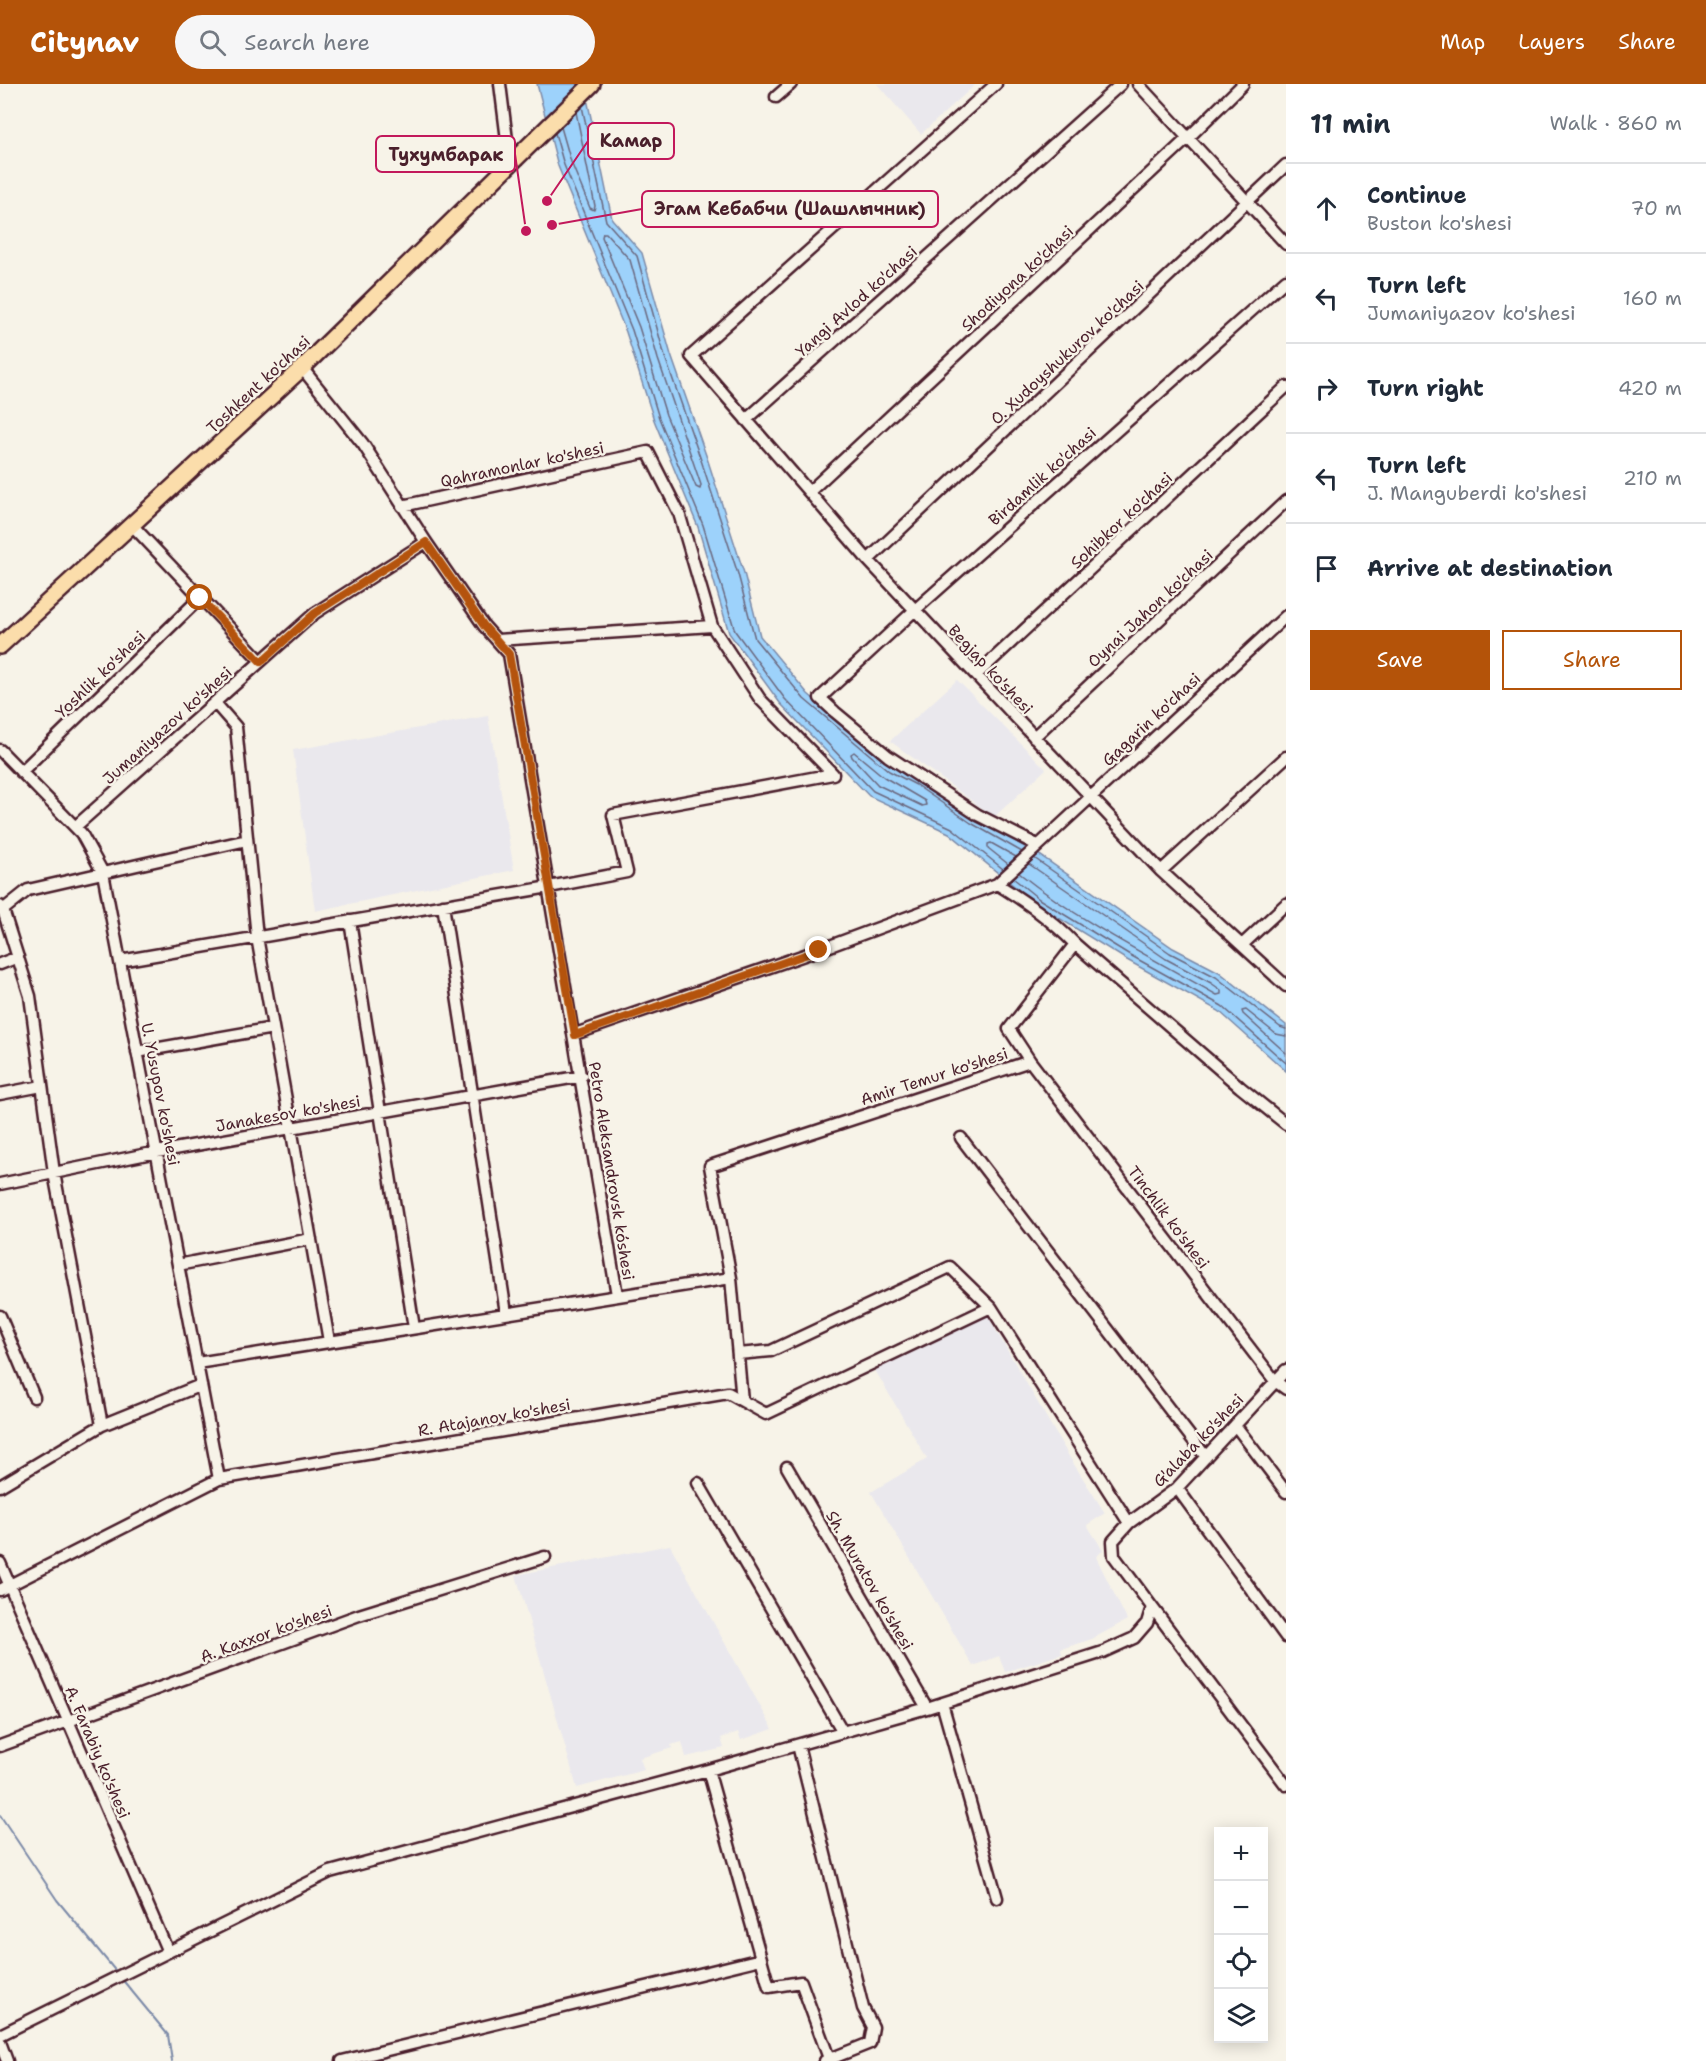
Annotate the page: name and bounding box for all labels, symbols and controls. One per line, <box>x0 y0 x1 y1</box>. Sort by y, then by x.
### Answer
search box <box>175 15 595 69</box>
text: Citynav <box>30 23 139 61</box>
icon: search <box>196 26 229 59</box>
text: Search here <box>244 28 370 57</box>
text: Map <box>1440 28 1485 56</box>
text: Layers <box>1518 28 1585 56</box>
text: Share <box>1618 28 1676 56</box>
text: 11 min <box>1310 106 1391 141</box>
text: Walk · 860 m <box>1549 110 1682 136</box>
callout: Камар <box>588 123 674 159</box>
text: Камар <box>600 129 663 153</box>
callout: Тухумбарак <box>376 136 515 172</box>
text: Тухумбарак <box>388 143 504 167</box>
text: Continue <box>1367 181 1467 210</box>
callout: Эгам Кебабчи (Шашлычник) <box>642 191 938 227</box>
icon: ahead <box>1310 192 1343 225</box>
text: 70 m <box>1630 195 1682 221</box>
text: Эгам Кебабчи (Шашлычник) <box>654 197 926 221</box>
text: Buston ko'shesi <box>1367 210 1512 236</box>
street label: Shodiyona ko'chasi <box>957 221 1078 336</box>
street label: Yangi Avlod ko'chasi <box>791 241 922 362</box>
text: Turn left <box>1367 271 1466 300</box>
street label: O. Xudoyshukurov ko'chasi <box>986 276 1149 429</box>
icon: left <box>1310 282 1343 315</box>
text: 160 m <box>1623 285 1682 311</box>
text: Jumaniyazov ko'shesi <box>1367 300 1576 326</box>
street label: Toshkent ko'chasi <box>202 331 315 438</box>
icon: right <box>1310 372 1343 405</box>
text: Turn right <box>1367 374 1484 403</box>
text: 420 m <box>1618 375 1682 401</box>
street label: Birdamlik ko'chasi <box>984 422 1101 530</box>
street label: Qahramonlar ko'shesi <box>438 437 606 492</box>
text: Turn left <box>1367 451 1466 480</box>
icon: left <box>1310 462 1343 495</box>
text: 210 m <box>1623 465 1682 491</box>
street label: Sohibkor ko'chasi <box>1066 468 1177 573</box>
text: J. Manguberdi ko'shesi <box>1367 480 1587 506</box>
street label: Oynai Jahon ko'chasi <box>1083 545 1218 672</box>
icon: arrive <box>1310 552 1343 585</box>
text: Arrive at destination <box>1367 554 1613 583</box>
route start <box>186 584 212 610</box>
street label: Begjap ko'shesi <box>944 620 1038 719</box>
street label: Yoshlik ko'shesi <box>51 626 150 723</box>
button: Save <box>1310 630 1490 690</box>
button: Share <box>1502 630 1682 690</box>
street label: Jumaniyazov ko'shesi <box>98 662 236 789</box>
street label: Gagarin ko'chasi <box>1097 668 1205 771</box>
route end <box>805 936 831 962</box>
street label: U. Yusupov ko'shesi <box>136 1021 185 1167</box>
street label: Amir Temur ko'shesi <box>858 1043 1011 1110</box>
street label: Petro Aleksandrovsk kóshesi <box>584 1060 639 1282</box>
street label: Janakesov ko'shesi <box>214 1090 362 1137</box>
street label: Tinchlik ko'shesi <box>1123 1162 1214 1273</box>
street label: G'alaba ko'shesi <box>1148 1389 1248 1491</box>
street label: R. Atajanov ko'shesi <box>416 1394 572 1441</box>
street label: Sh. Muratov ko'shesi <box>821 1507 918 1654</box>
street label: A. Kaxxor ko'shesi <box>197 1600 335 1667</box>
street label: A. Farabiy ko'shesi <box>60 1683 135 1822</box>
map controls <box>1214 1827 1268 2043</box>
button: + <box>1214 1827 1268 1881</box>
button: − <box>1214 1881 1268 1935</box>
button: locate <box>1214 1935 1268 1989</box>
button: layers <box>1214 1989 1268 2043</box>

